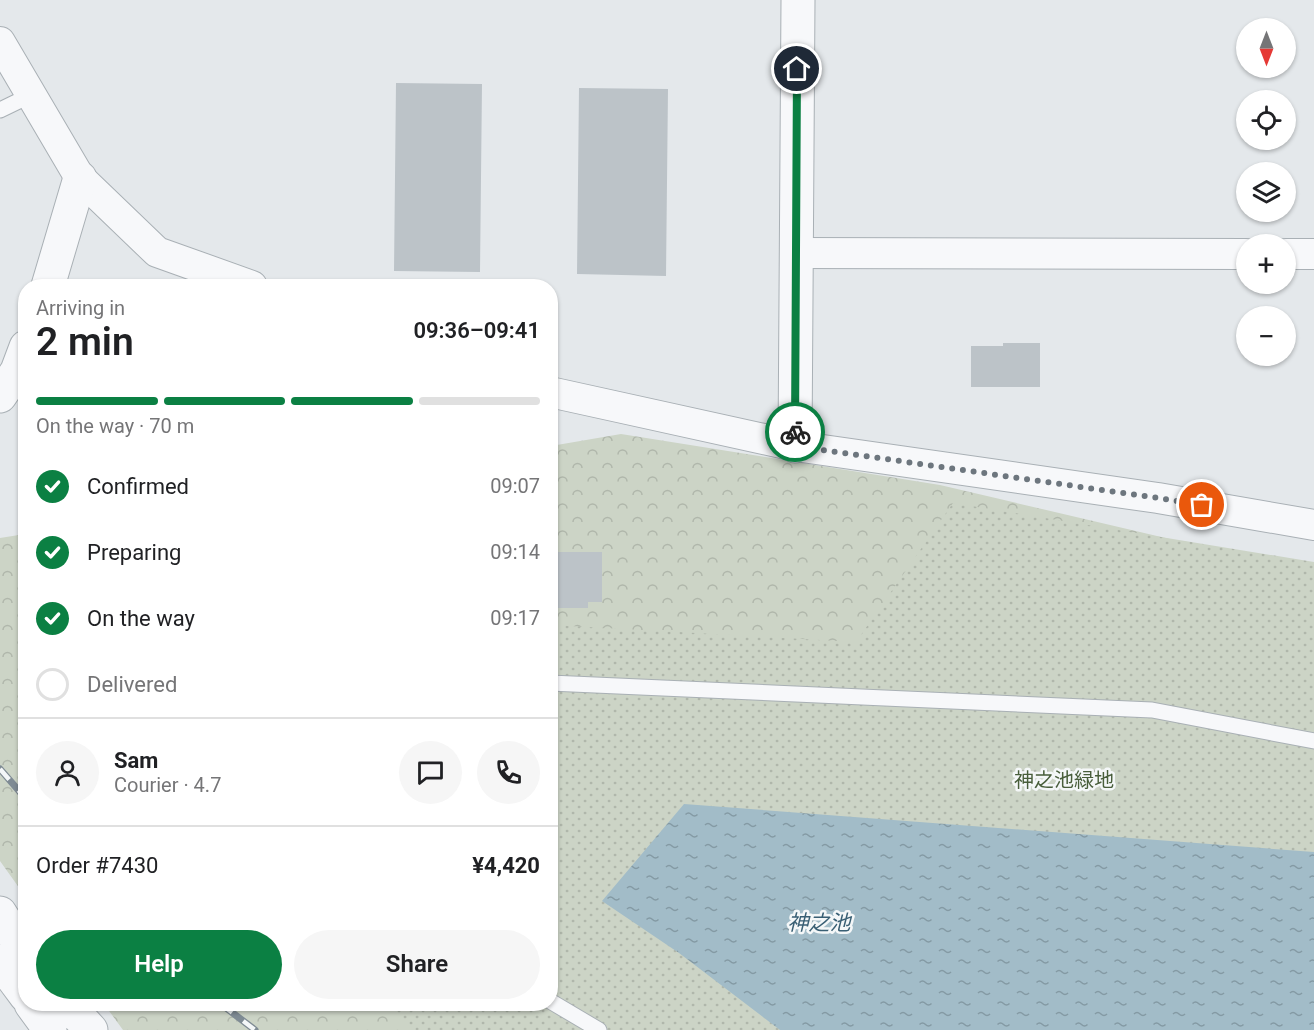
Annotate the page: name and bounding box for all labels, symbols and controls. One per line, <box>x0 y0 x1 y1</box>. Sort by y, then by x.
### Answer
north arrow <box>1236 18 1296 78</box>
map controls <box>1236 18 1296 366</box>
pin <box>771 43 822 94</box>
icon: home <box>780 52 813 85</box>
button: locate <box>1236 90 1296 150</box>
button: layers <box>1236 162 1296 222</box>
button: + <box>1236 234 1296 294</box>
text: Arriving in <box>36 296 125 320</box>
button: − <box>1236 306 1296 366</box>
text: 09:36–09:41 <box>413 318 540 343</box>
text: 2 min <box>36 319 134 365</box>
courier <box>765 402 825 462</box>
text: On the way · 70 m <box>36 414 194 438</box>
icon: bike <box>779 416 812 449</box>
icon: check <box>36 470 69 503</box>
text: Confirmed <box>87 474 189 499</box>
text: 09:07 <box>490 474 540 498</box>
pin <box>1176 479 1227 530</box>
icon: bag <box>1185 488 1218 521</box>
icon: check <box>36 536 69 569</box>
text: Preparing <box>87 540 181 565</box>
text: 09:14 <box>490 540 540 564</box>
icon: check <box>36 602 69 635</box>
text: On the way <box>87 606 195 631</box>
text: 09:17 <box>490 606 540 630</box>
text: Delivered <box>87 672 177 697</box>
button: person <box>36 741 99 804</box>
button: chat <box>399 741 462 804</box>
button: phone <box>477 741 540 804</box>
text: Sam <box>114 748 158 773</box>
park label: 神之池緑地 <box>1014 768 1114 792</box>
text: Courier · 4.7 <box>114 773 221 797</box>
text: Order #7430 <box>36 853 158 878</box>
text: ¥4,420 <box>472 853 540 878</box>
water label: 神之池 <box>788 911 852 935</box>
button: Help <box>36 930 282 999</box>
button: Share <box>294 930 540 999</box>

